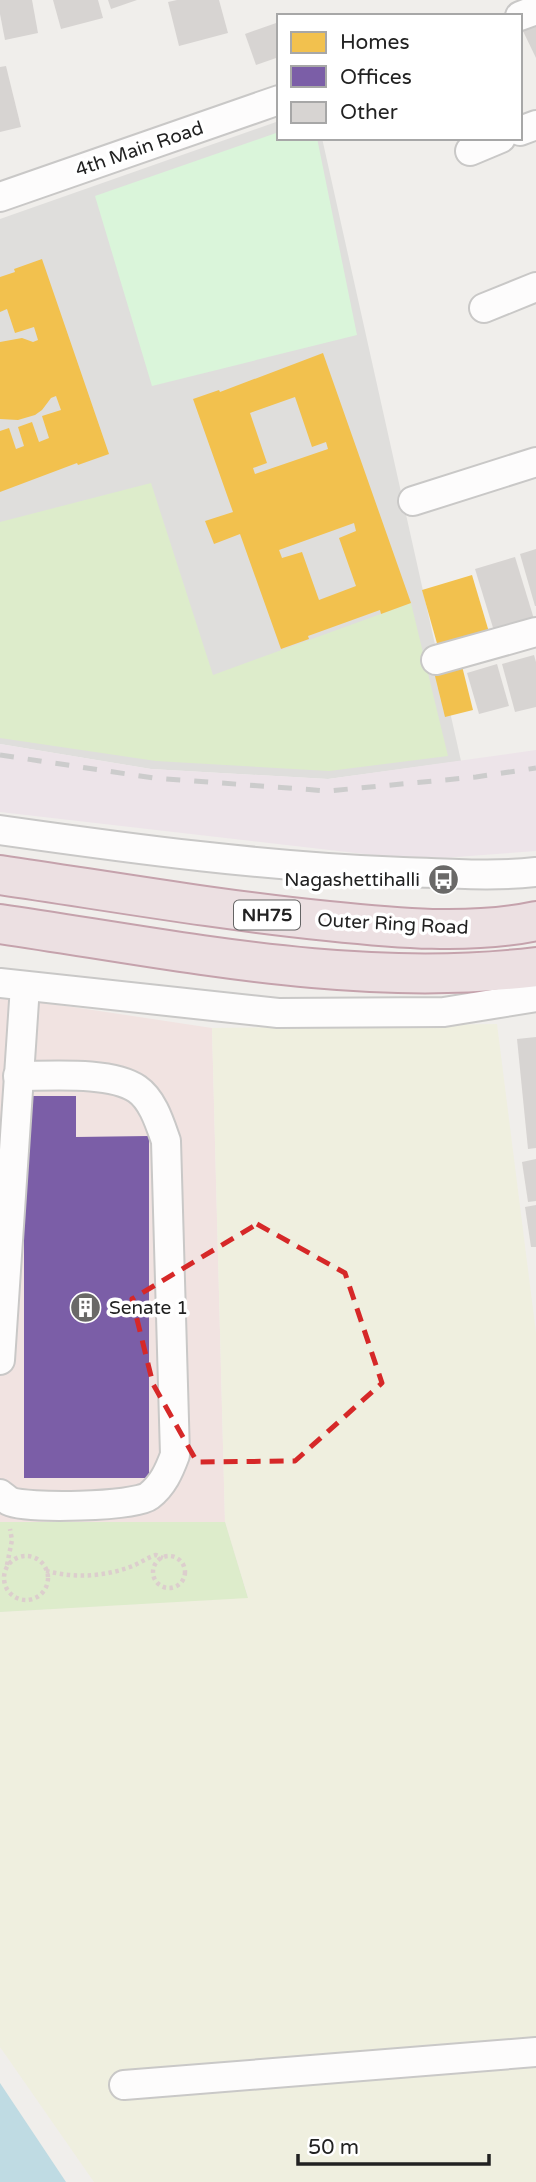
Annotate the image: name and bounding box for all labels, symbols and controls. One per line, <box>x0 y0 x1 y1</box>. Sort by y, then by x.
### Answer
legend <box>277 14 522 140</box>
text: Homes <box>340 30 410 55</box>
text: Offices <box>340 65 412 90</box>
text: Other <box>340 100 398 125</box>
street label: 4th Main Road <box>73 117 206 181</box>
bus stop icon: Nagashettihalli <box>426 862 460 896</box>
place label: Nagashettihalli <box>284 869 420 891</box>
road number: NH75 <box>234 900 300 930</box>
street label: Outer Ring Road <box>317 909 469 939</box>
building icon: Senate 1 <box>69 1290 103 1324</box>
place label: Senate 1 <box>109 1297 188 1319</box>
scale bar <box>298 2122 489 2166</box>
text: 50 m <box>308 2135 359 2160</box>

